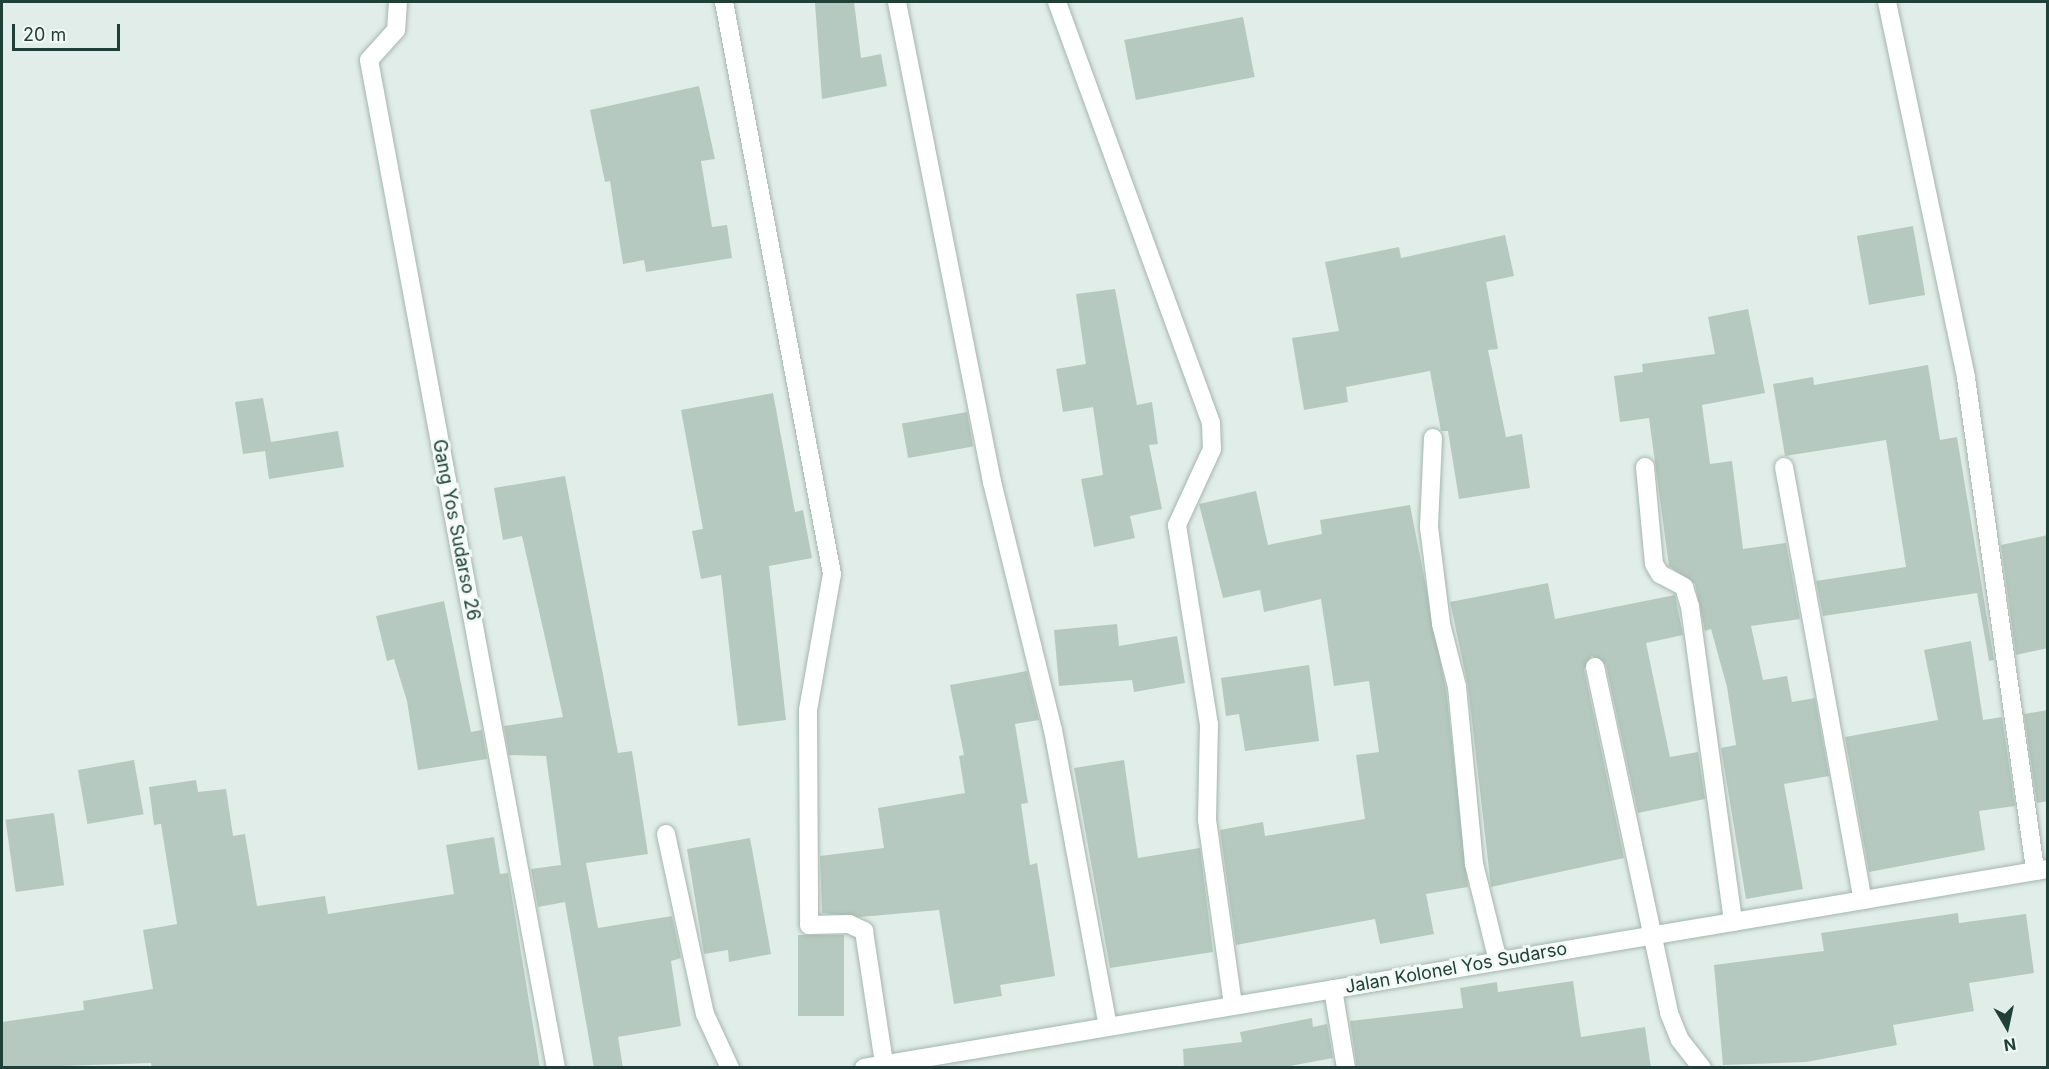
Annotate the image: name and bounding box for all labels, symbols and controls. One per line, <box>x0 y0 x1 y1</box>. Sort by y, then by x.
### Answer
scale bar <box>15 12 123 50</box>
text: 20 m <box>23 24 66 45</box>
street label: Gang Yos Sudarso 26 <box>428 438 484 622</box>
street label: Jalan Kolonel Yos Sudarso <box>1343 938 1569 998</box>
north arrow <box>1977 997 2037 1057</box>
text: N <box>2002 1034 2017 1056</box>

